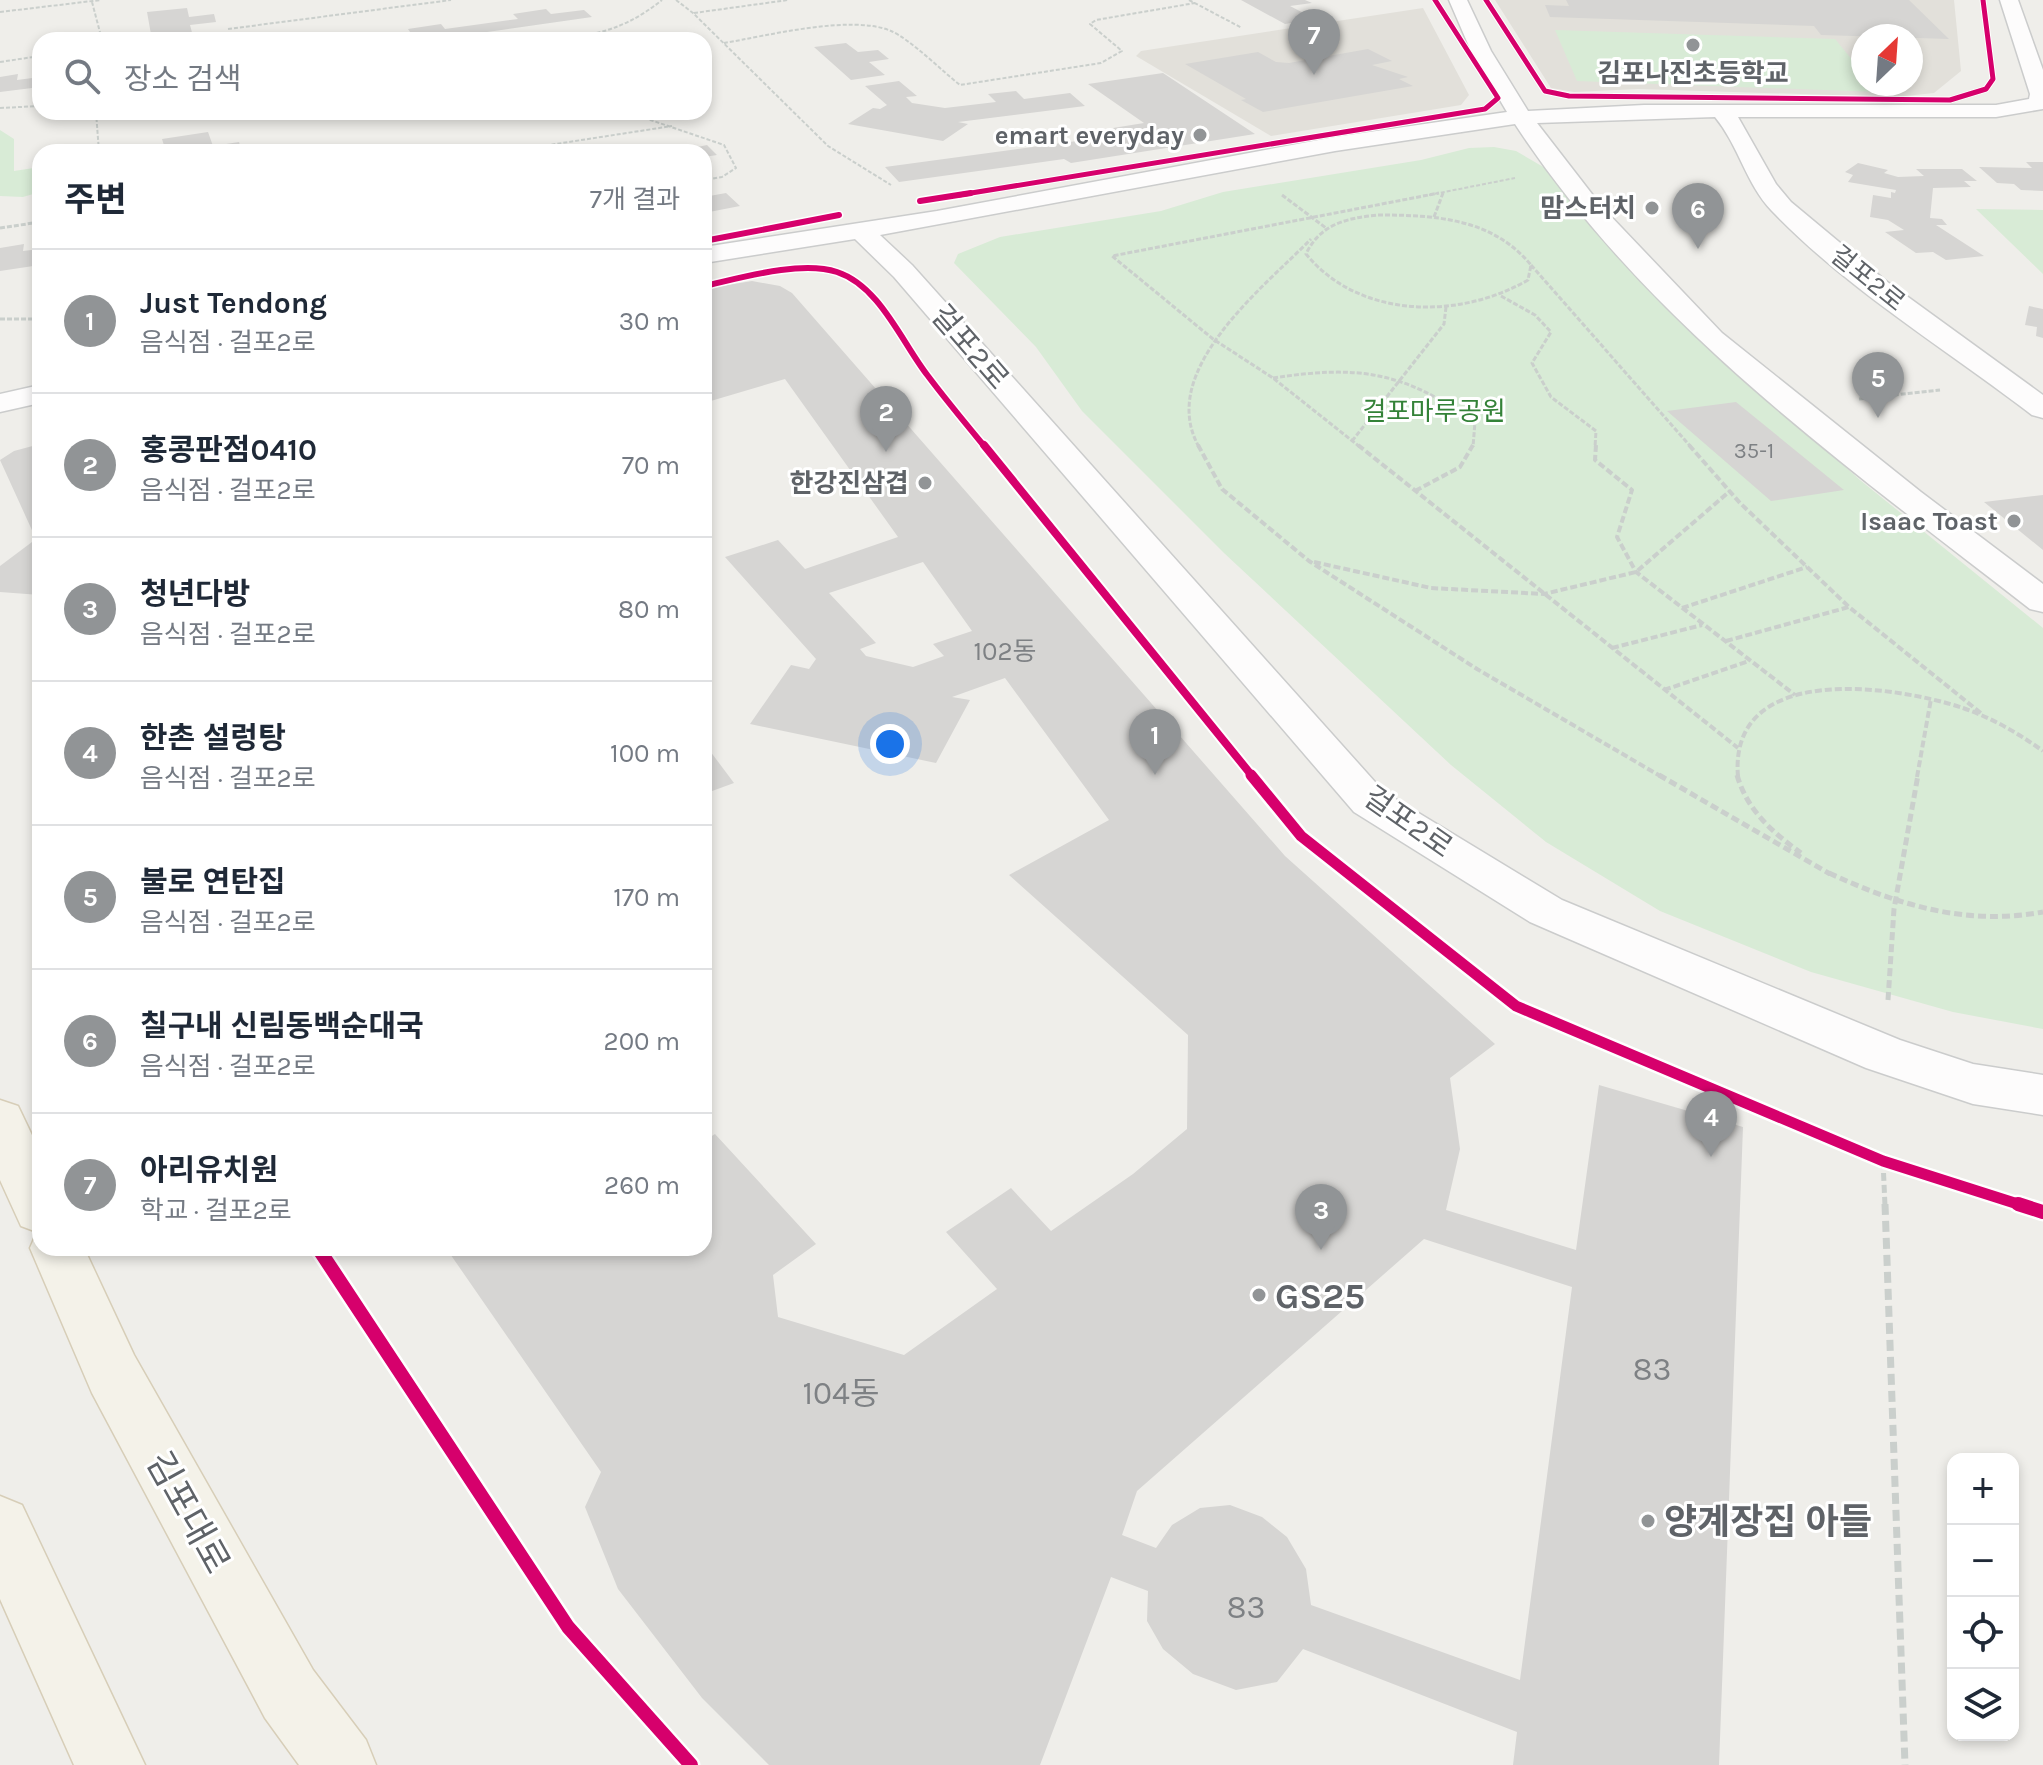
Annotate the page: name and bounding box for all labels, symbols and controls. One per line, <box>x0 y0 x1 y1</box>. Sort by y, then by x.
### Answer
pin: 7 <box>1288 9 1340 75</box>
north arrow <box>1851 24 1923 96</box>
search box <box>32 32 712 120</box>
marker: 김포나진초등학교 <box>1684 36 1702 54</box>
icon: search <box>60 54 104 98</box>
place label: 김포나진초등학교 <box>1597 58 1789 89</box>
text: 장소 검색 <box>124 61 242 97</box>
place label: emart everyday <box>995 120 1184 151</box>
marker: emart everyday <box>1191 126 1209 144</box>
text: 주변 <box>64 180 127 220</box>
pin: 6 <box>1672 183 1724 249</box>
text: 7개 결과 <box>590 184 680 215</box>
place label: 맘스터치 <box>1540 193 1636 224</box>
marker: 맘스터치 <box>1643 199 1661 217</box>
street label: 걸포2로 <box>1824 239 1911 318</box>
text: Just Tendong <box>140 285 327 321</box>
street label: 걸포2로 <box>924 297 1016 397</box>
text: 1 <box>85 306 95 337</box>
text: 30 m <box>619 306 680 337</box>
text: 음식점 · 걸포2로 <box>140 327 316 358</box>
pin: 5 <box>1852 352 1904 418</box>
pin: 2 <box>860 386 912 452</box>
park label: 걸포마루공원 <box>1362 396 1506 427</box>
text: 홍콩판점0410 <box>140 432 317 468</box>
house number: 35-1 <box>1734 438 1774 464</box>
text: 2 <box>82 450 98 481</box>
text: 70 m <box>622 450 680 481</box>
place label: 한강진삼겹 <box>789 468 909 499</box>
marker: 한강진삼겹 <box>916 474 934 492</box>
text: 음식점 · 걸포2로 <box>140 475 316 506</box>
place label: Isaac Toast <box>1860 506 1998 537</box>
marker: Isaac Toast <box>2005 512 2023 530</box>
text: 청년다방 <box>140 576 250 612</box>
text: 3 <box>82 594 98 625</box>
text: 80 m <box>618 594 680 625</box>
text: 음식점 · 걸포2로 <box>140 619 316 650</box>
house number: 102동 <box>973 636 1037 667</box>
pin: 1 <box>1129 709 1181 775</box>
text: 한촌 설렁탕 <box>140 720 286 756</box>
your location <box>870 724 910 764</box>
text: 4 <box>82 738 98 769</box>
text: 100 m <box>610 738 680 769</box>
text: 음식점 · 걸포2로 <box>140 763 316 794</box>
street label: 걸포2로 <box>1357 779 1459 865</box>
text: 불로 연탄집 <box>140 864 286 900</box>
text: 5 <box>82 882 98 913</box>
text: 170 m <box>613 882 680 913</box>
text: 음식점 · 걸포2로 <box>140 907 316 938</box>
text: 칠구내 신림동백순대국 <box>140 1008 424 1044</box>
text: 6 <box>82 1026 98 1057</box>
text: 200 m <box>604 1026 680 1057</box>
text: 음식점 · 걸포2로 <box>140 1051 316 1082</box>
pin: 4 <box>1685 1091 1737 1157</box>
text: 아리유치원 <box>140 1152 278 1188</box>
text: 7 <box>84 1170 96 1201</box>
text: 260 m <box>604 1170 680 1201</box>
pin: 3 <box>1295 1184 1347 1250</box>
text: 학교 · 걸포2로 <box>140 1195 292 1226</box>
place label: GS25 <box>1275 1275 1365 1317</box>
marker: GS25 <box>1250 1286 1268 1304</box>
house number: 83 <box>1633 1351 1671 1388</box>
house number: 104동 <box>803 1375 879 1412</box>
street label: 김포대로 <box>138 1444 239 1581</box>
map controls <box>1947 1453 2019 1741</box>
button: + <box>1947 1453 2019 1525</box>
place label: 양계장집 아들 <box>1664 1501 1872 1543</box>
marker: 양계장집 아들 <box>1639 1512 1657 1530</box>
button: − <box>1947 1525 2019 1597</box>
house number: 83 <box>1227 1589 1265 1626</box>
button: locate <box>1947 1597 2019 1669</box>
button: layers <box>1947 1669 2019 1741</box>

